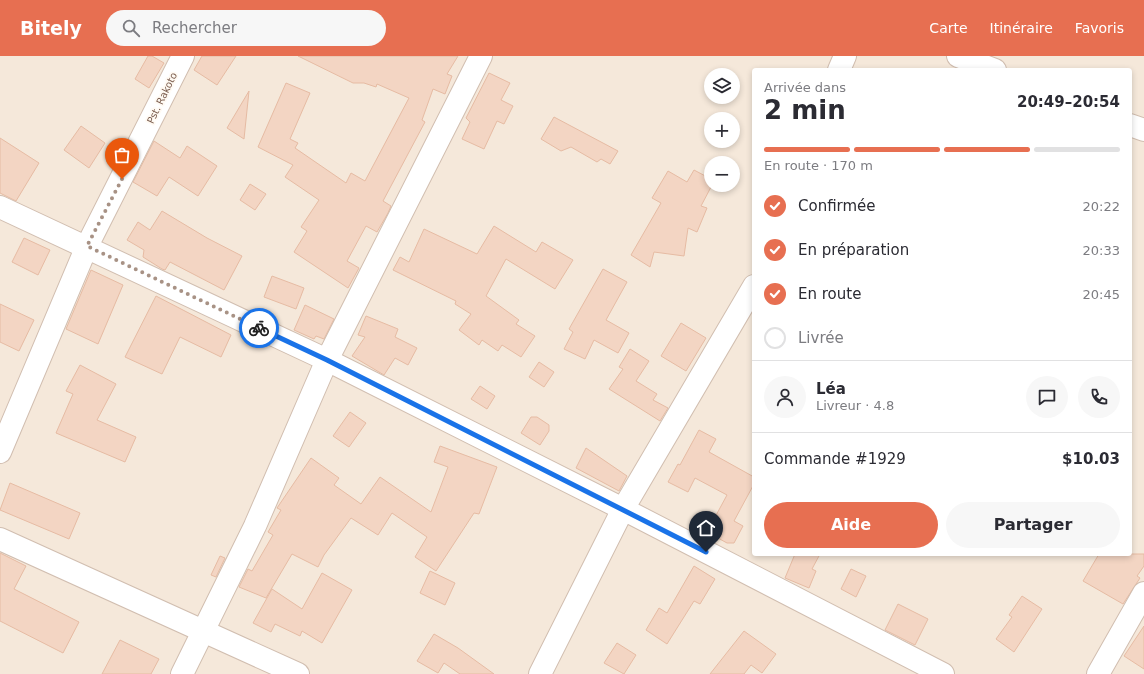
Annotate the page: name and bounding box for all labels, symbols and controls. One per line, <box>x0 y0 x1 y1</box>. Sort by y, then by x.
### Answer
search box <box>106 10 386 46</box>
text: Bitely <box>20 17 82 39</box>
icon: search <box>120 17 142 39</box>
text: Rechercher <box>152 19 237 37</box>
text: Carte <box>929 20 968 36</box>
text: Itinéraire <box>990 20 1053 36</box>
text: Favoris <box>1075 20 1124 36</box>
map controls <box>704 68 740 192</box>
button: layers <box>704 68 740 104</box>
street label: Pst. Rakoto <box>145 71 179 125</box>
text: Arrivée dans <box>764 80 846 95</box>
text: 20:49–20:54 <box>1017 93 1120 111</box>
text: 2 min <box>764 95 846 125</box>
button: + <box>704 112 740 148</box>
pin <box>105 138 139 179</box>
icon: bag <box>111 144 133 166</box>
button: − <box>704 156 740 192</box>
text: En route · 170 m <box>764 158 873 173</box>
icon: check <box>764 195 786 217</box>
text: Confirmée <box>798 197 876 215</box>
text: 20:22 <box>1083 199 1120 214</box>
icon: check <box>764 239 786 261</box>
text: En préparation <box>798 241 909 259</box>
text: 20:33 <box>1083 243 1120 258</box>
icon: check <box>764 283 786 305</box>
text: En route <box>798 285 861 303</box>
text: 20:45 <box>1083 287 1120 302</box>
courier <box>239 308 279 348</box>
icon: bike <box>248 317 270 339</box>
text: Livrée <box>798 329 844 347</box>
button: person <box>764 376 806 418</box>
button: chat <box>1026 376 1068 418</box>
button: phone <box>1078 376 1120 418</box>
text: Léa <box>816 380 846 398</box>
text: Livreur · 4.8 <box>816 398 894 413</box>
text: Commande #1929 <box>764 450 906 468</box>
text: $10.03 <box>1062 450 1120 468</box>
button: Aide <box>764 502 938 548</box>
button: Partager <box>946 502 1120 548</box>
pin <box>689 511 723 552</box>
icon: home <box>695 517 717 539</box>

